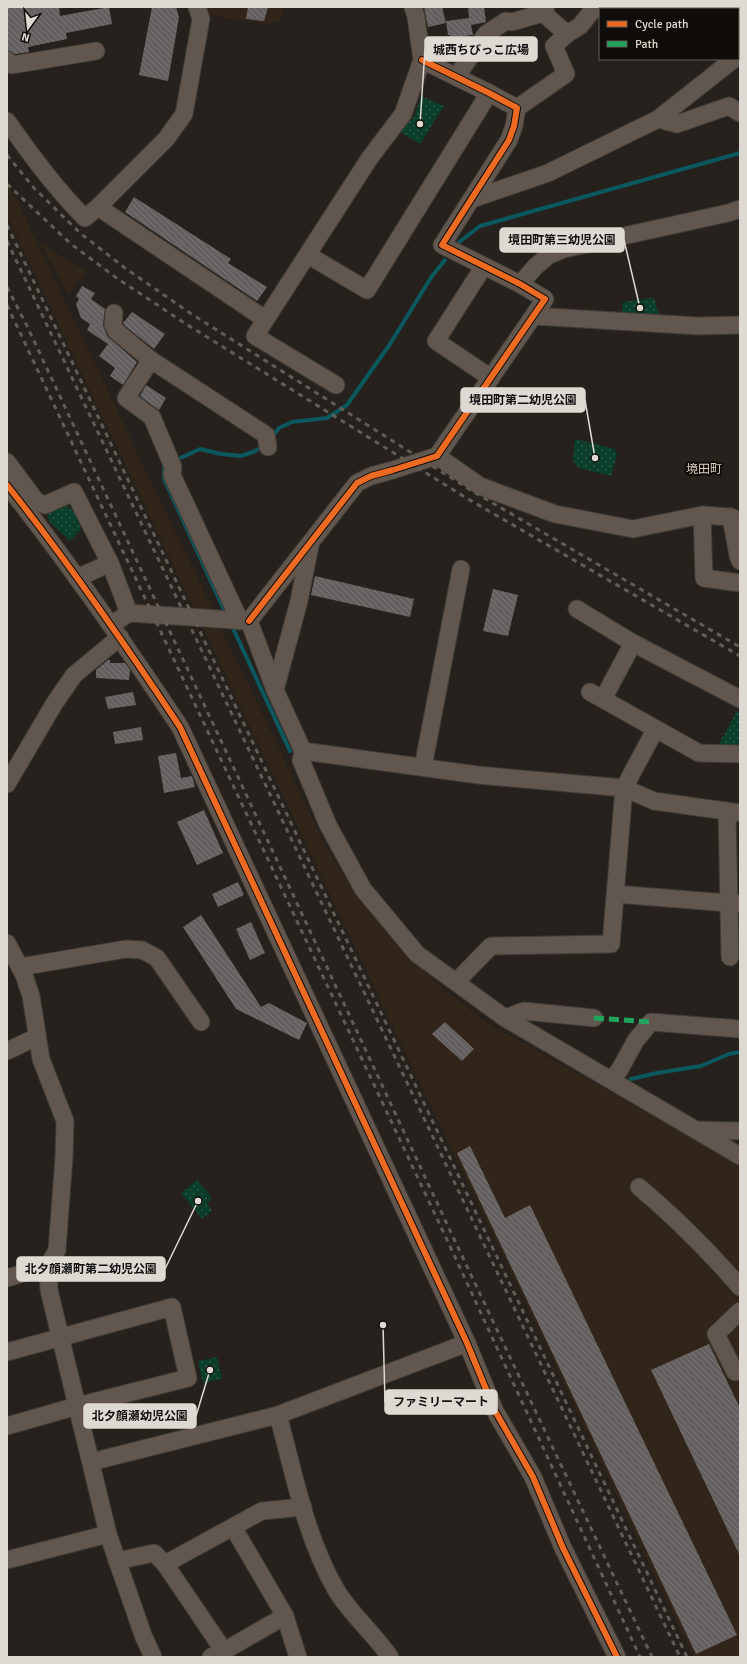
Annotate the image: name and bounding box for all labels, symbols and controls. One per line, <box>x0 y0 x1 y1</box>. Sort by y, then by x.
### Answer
north arrow <box>8 8 48 48</box>
legend <box>599 8 739 60</box>
text: Cycle path <box>635 17 688 32</box>
text: N <box>20 30 31 44</box>
callout: 城西ちびっこ広場 <box>425 37 537 61</box>
text: Path <box>635 37 658 52</box>
text: 城西ちびっこ広場 <box>433 43 529 58</box>
callout: 境田町第三幼児公園 <box>500 228 624 252</box>
text: 境田町第三幼児公園 <box>508 233 616 248</box>
callout: 境田町第二幼児公園 <box>461 388 585 412</box>
text: 境田町第二幼児公園 <box>469 393 577 408</box>
district label: 境田町 <box>686 462 722 477</box>
callout: 北夕顔瀬町第二幼児公園 <box>17 1257 165 1281</box>
text: 北夕顔瀬町第二幼児公園 <box>25 1262 157 1277</box>
callout: ファミリーマート <box>385 1390 497 1414</box>
text: ファミリーマート <box>393 1395 489 1410</box>
callout: 北夕顔瀬幼児公園 <box>84 1404 196 1428</box>
text: 北夕顔瀬幼児公園 <box>92 1409 188 1424</box>

